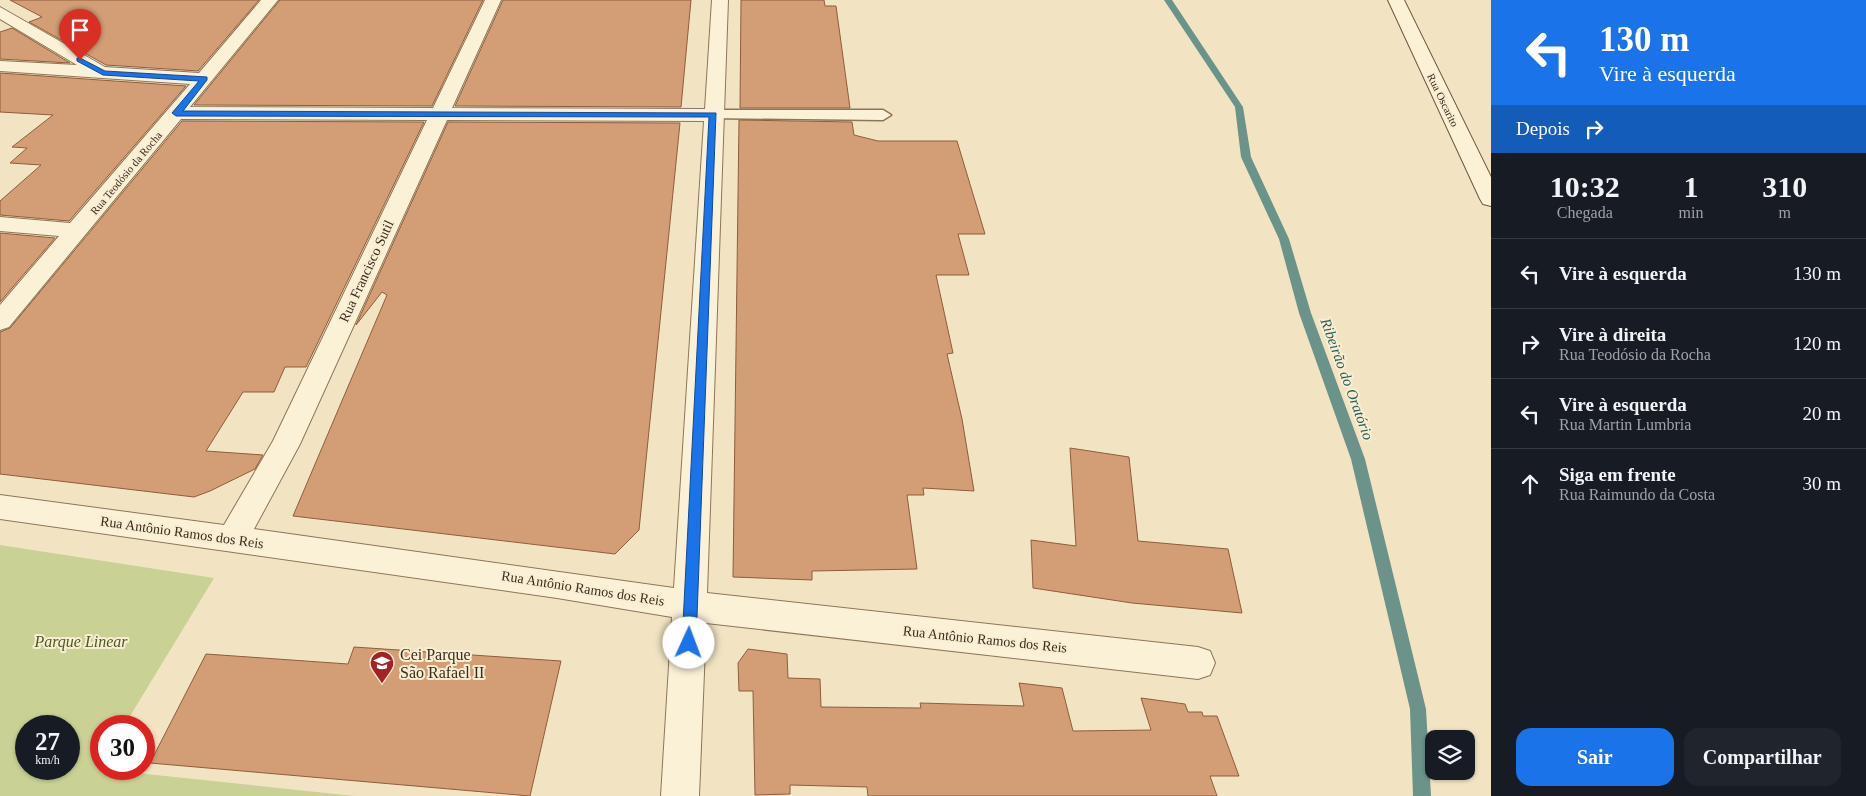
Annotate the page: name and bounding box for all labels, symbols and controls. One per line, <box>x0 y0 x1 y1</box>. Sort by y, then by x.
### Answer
pin <box>59 9 101 60</box>
icon: arrive <box>66 16 94 44</box>
icon: left <box>1516 20 1581 85</box>
text: 130 m <box>1599 20 1689 59</box>
text: Vire à esquerda <box>1599 61 1736 86</box>
street label: Rua Oscarito <box>1425 71 1461 129</box>
icon: right <box>1580 115 1608 143</box>
text: Depois <box>1516 118 1570 139</box>
street label: Rua Teodósio da Rocha <box>88 129 164 217</box>
text: 10:32 <box>1550 170 1620 203</box>
text: 1 <box>1683 170 1698 203</box>
text: 310 <box>1762 170 1807 203</box>
text: Chegada <box>1557 204 1613 221</box>
text: min <box>1679 204 1703 221</box>
text: m <box>1778 204 1791 221</box>
street label: Rua Francisco Sutil <box>336 218 397 324</box>
icon: left <box>1516 260 1544 288</box>
text: Vire à esquerda <box>1559 263 1687 284</box>
text: 130 m <box>1793 263 1841 284</box>
water label: Ribeirão do Oratório <box>1317 315 1377 442</box>
text: Vire à direita <box>1559 324 1666 345</box>
icon: right <box>1516 330 1544 358</box>
text: 120 m <box>1793 333 1841 354</box>
text: Rua Teodósio da Rocha <box>1559 346 1711 363</box>
text: Vire à esquerda <box>1559 394 1687 415</box>
icon: left <box>1516 400 1544 428</box>
text: 20 m <box>1802 403 1841 424</box>
text: Rua Martin Lumbria <box>1559 416 1691 433</box>
text: Siga em frente <box>1559 464 1676 485</box>
icon: ahead <box>1516 470 1544 498</box>
text: 30 m <box>1802 473 1841 494</box>
text: Rua Raimundo da Costa <box>1559 486 1715 503</box>
street label: Rua Antônio Ramos dos Reis <box>99 514 265 551</box>
street label: Rua Antônio Ramos dos Reis <box>500 568 666 609</box>
position arrow <box>662 616 714 668</box>
street label: Rua Antônio Ramos dos Reis <box>902 623 1068 656</box>
park label: Parque Linear <box>33 633 128 651</box>
place label: Cei Parque São Rafael II <box>400 646 484 681</box>
school or university icon: Cei Parque São Rafael II <box>369 650 395 684</box>
speed limit sign: 30 <box>90 715 155 780</box>
text: 27 <box>35 728 60 755</box>
button: Sair <box>1516 728 1674 786</box>
button: Compartilhar <box>1684 728 1841 786</box>
map controls <box>1425 730 1475 780</box>
button: layers <box>1425 730 1475 780</box>
text: km/h <box>35 753 60 767</box>

